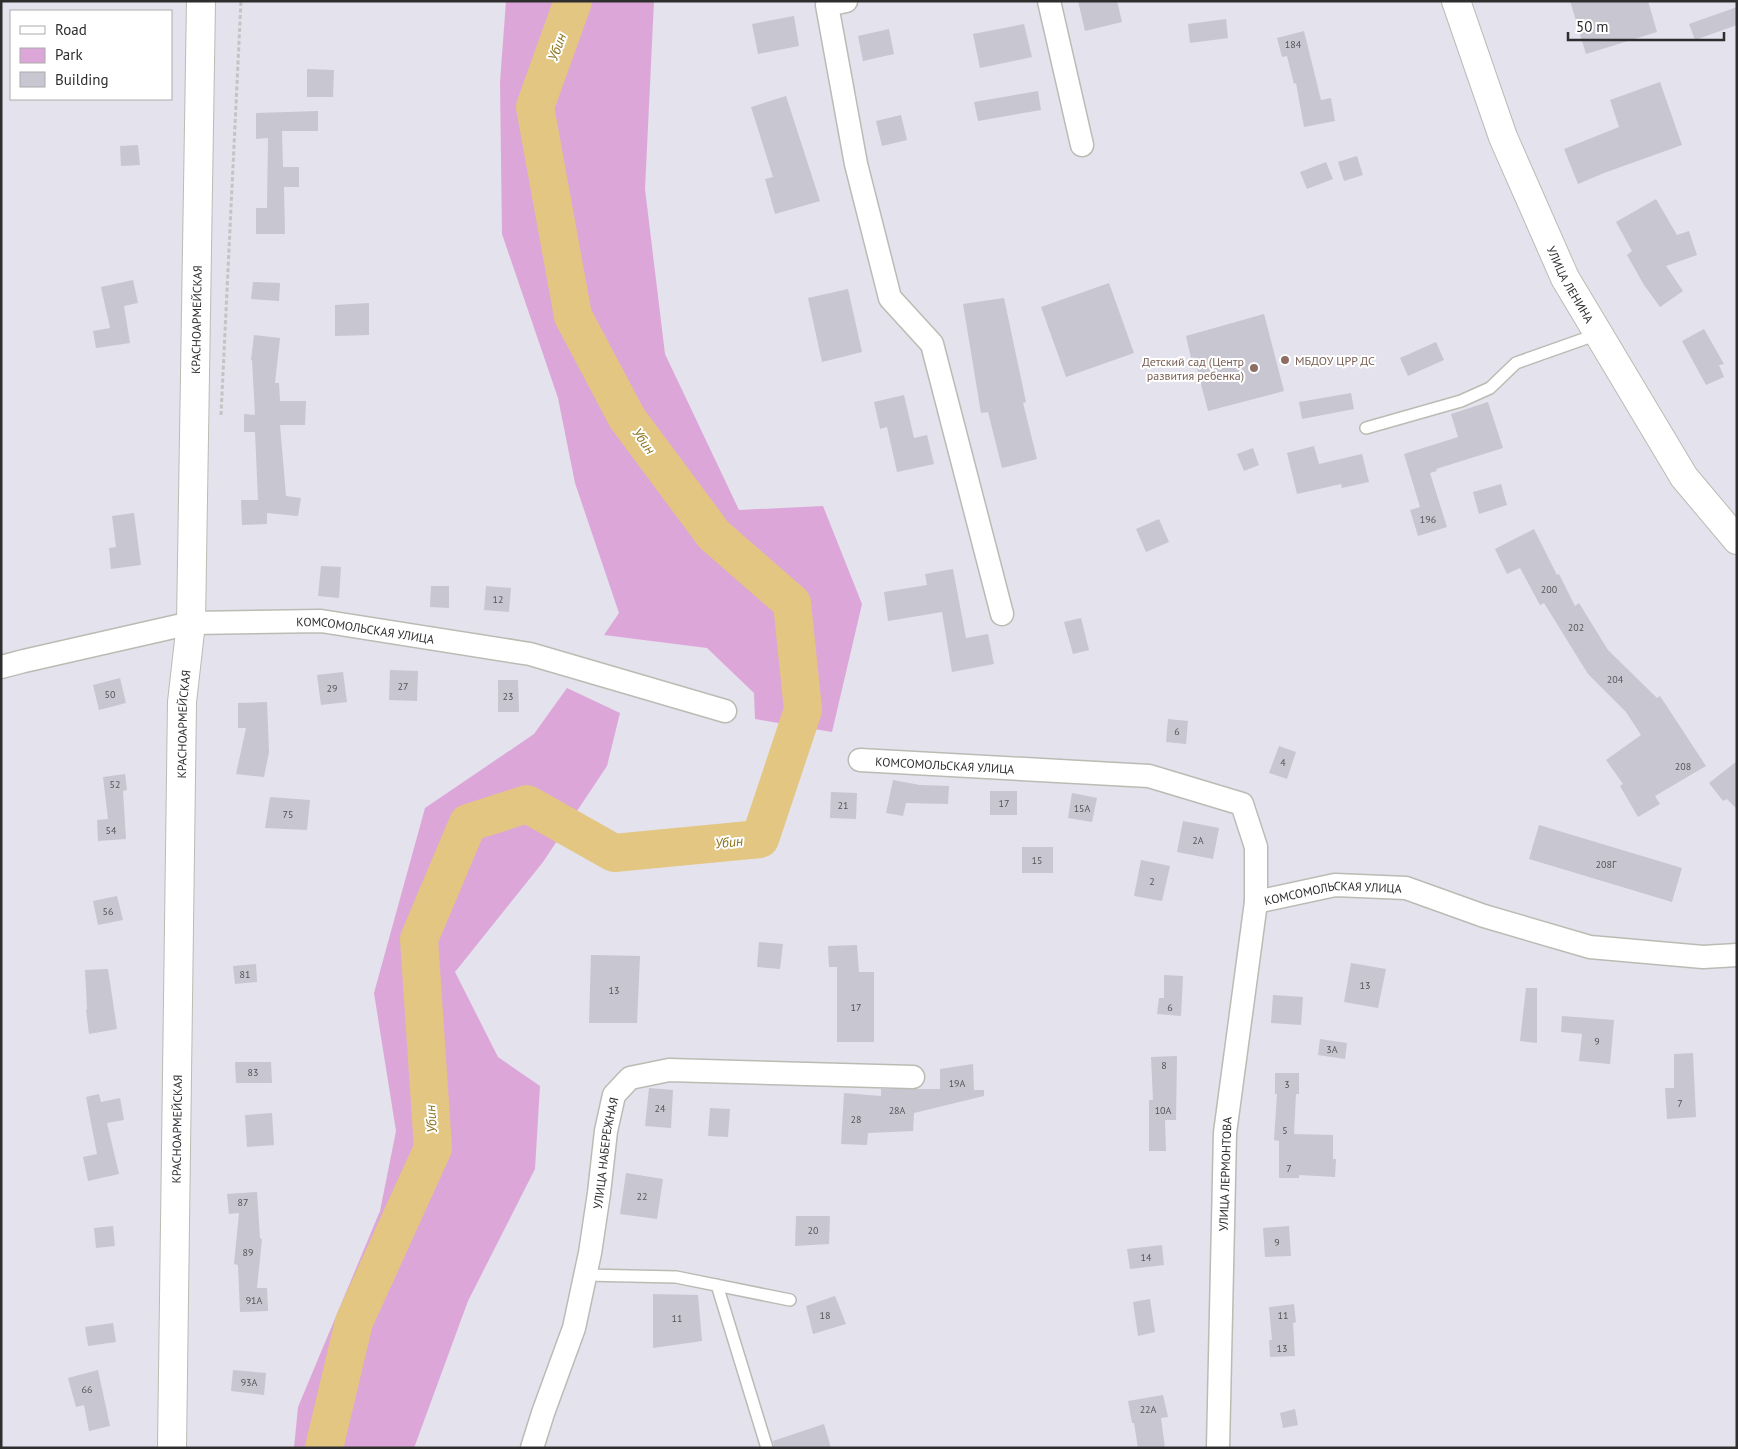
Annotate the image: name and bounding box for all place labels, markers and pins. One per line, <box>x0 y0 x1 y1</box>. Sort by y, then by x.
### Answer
place label: МБДОУ ЦРР ДС <box>1295 353 1375 368</box>
place label: Детский сад (Центр развития ребенка) <box>1142 354 1244 383</box>
marker: МБДОУ ЦРР ДС <box>1279 354 1291 366</box>
marker: Детский сад (Центр развития ребенка) <box>1248 362 1260 374</box>

